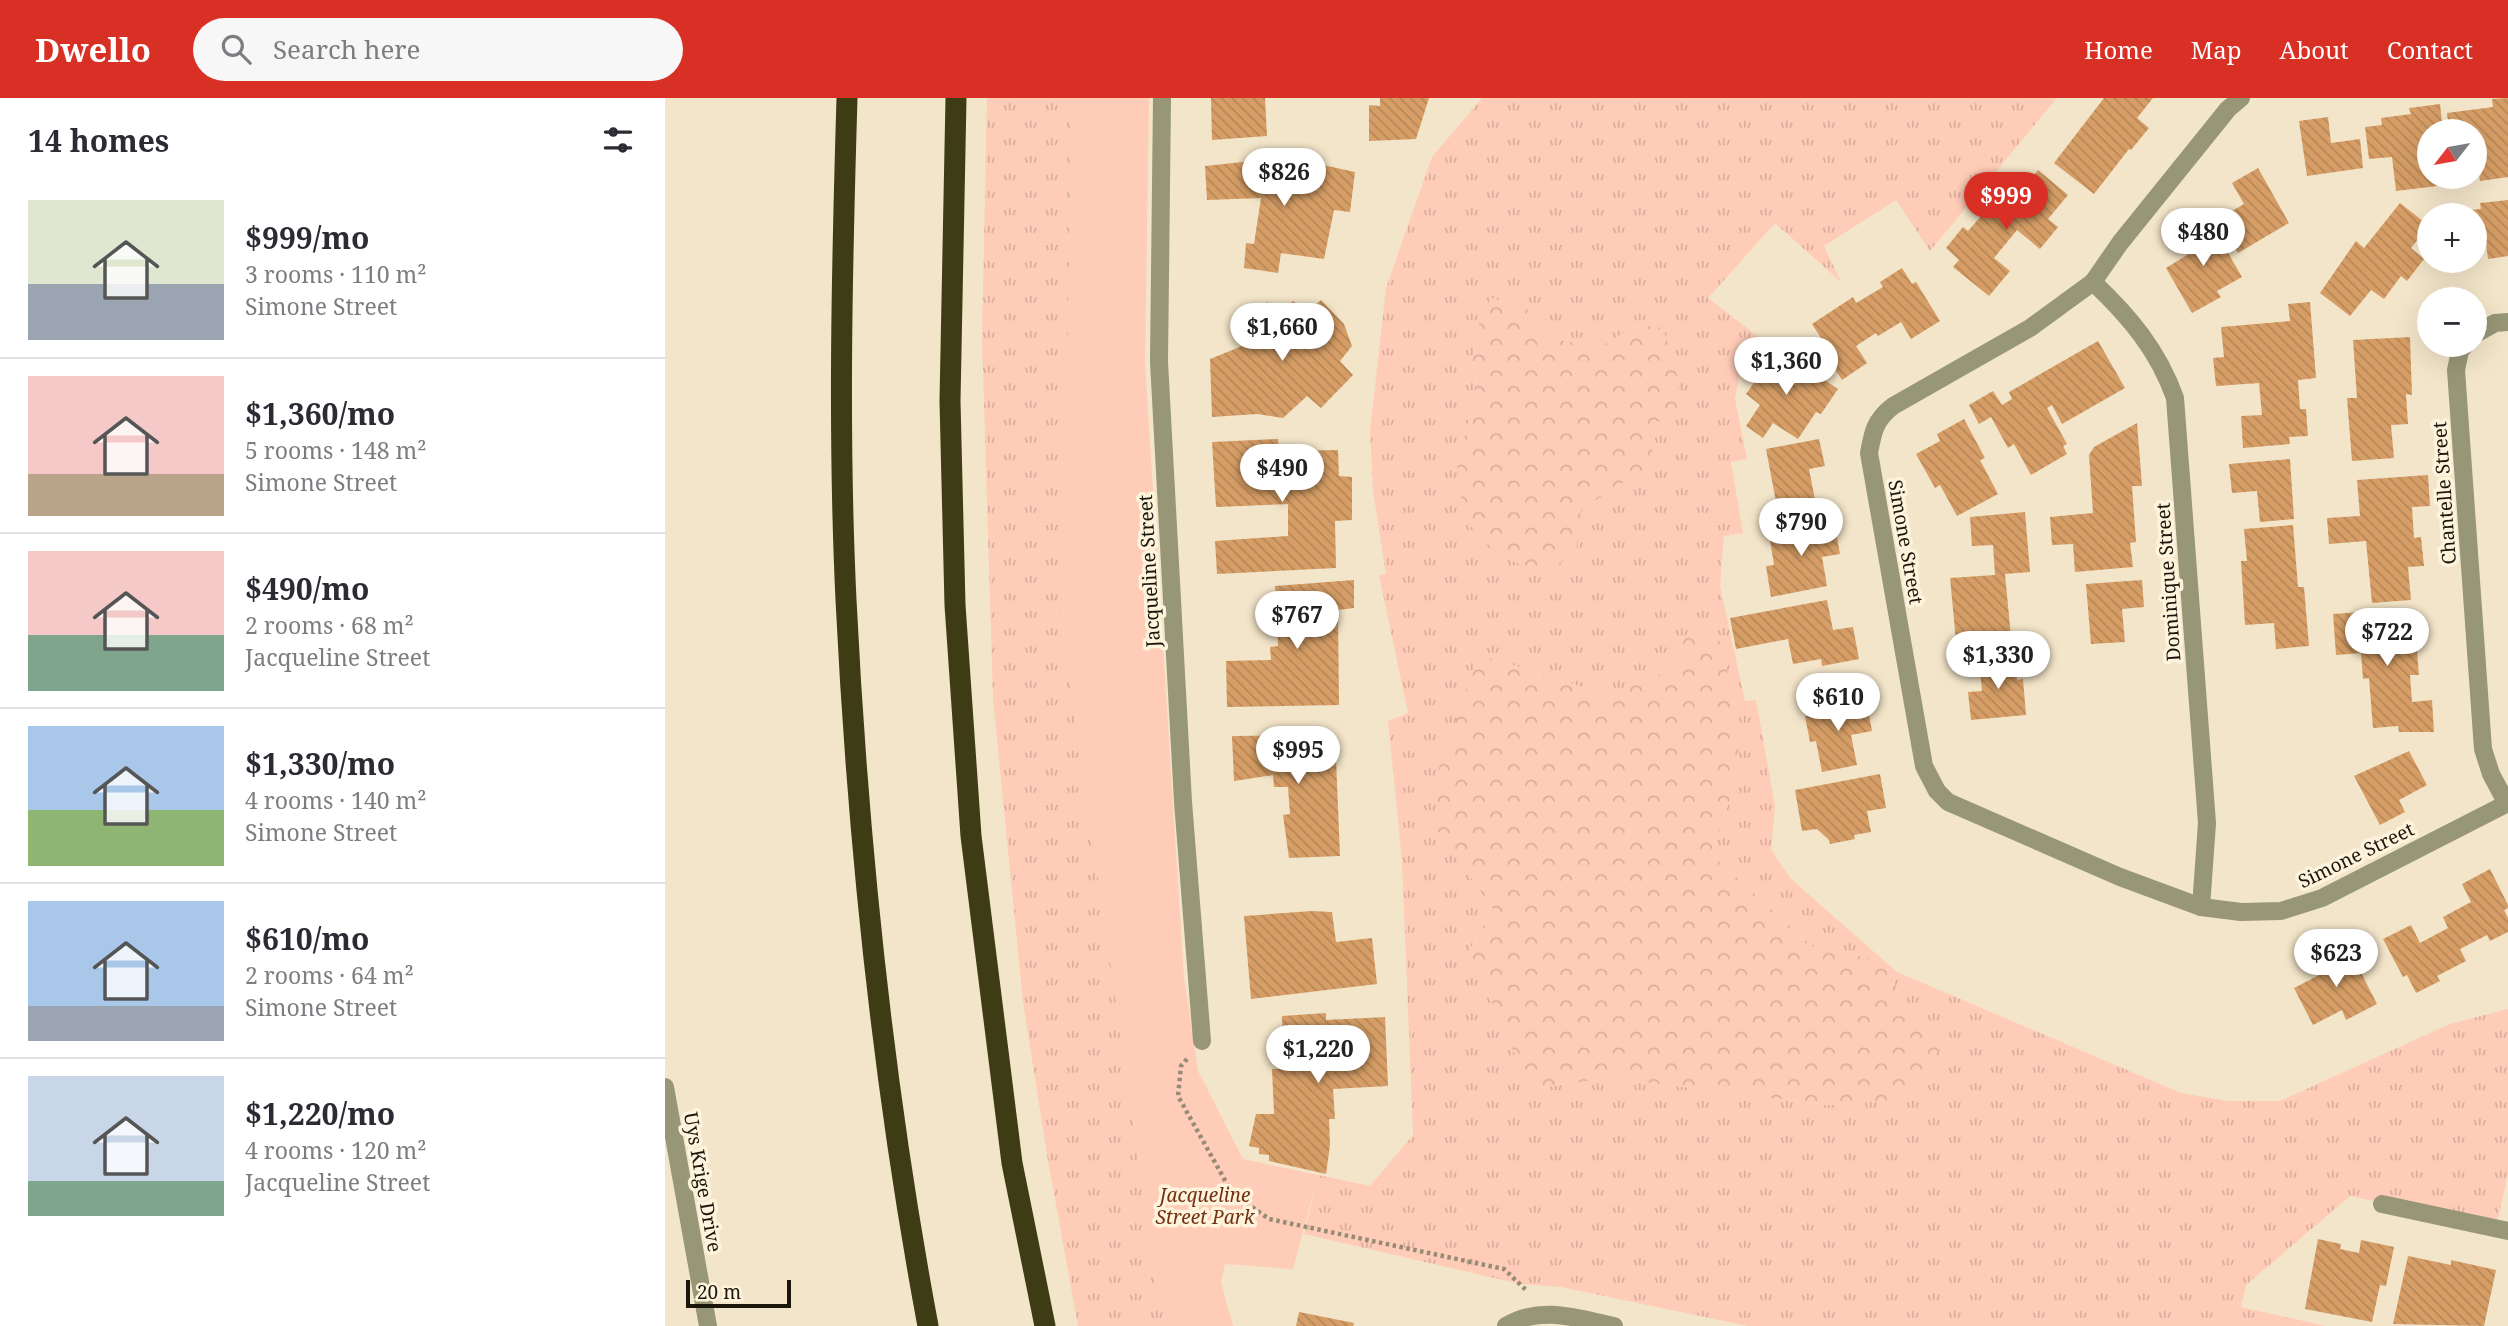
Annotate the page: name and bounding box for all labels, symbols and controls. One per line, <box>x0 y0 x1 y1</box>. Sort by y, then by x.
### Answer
search box <box>193 18 683 81</box>
text: Dwello <box>35 27 151 72</box>
icon: search <box>217 30 255 68</box>
text: Search here <box>273 31 421 67</box>
text: Home <box>2084 33 2153 66</box>
text: Map <box>2191 33 2242 66</box>
text: About <box>2280 33 2349 66</box>
text: Contact <box>2387 33 2473 66</box>
north arrow <box>2417 119 2487 189</box>
map controls <box>2417 119 2487 357</box>
text: 14 homes <box>28 120 169 161</box>
icon: filters <box>599 121 637 159</box>
pin: $826 <box>1243 148 1325 208</box>
text: $826 <box>1258 155 1310 187</box>
pin: $999 <box>1965 172 2047 232</box>
text: $999 <box>1980 179 2032 211</box>
button: + <box>2417 203 2487 273</box>
pin: $480 <box>2162 208 2244 268</box>
text: $480 <box>2177 215 2229 247</box>
text: $999/mo <box>245 217 369 258</box>
icon: home <box>84 228 168 312</box>
text: 3 rooms · 110 m² <box>245 258 427 290</box>
button: − <box>2417 287 2487 357</box>
text: Simone Street <box>245 290 397 322</box>
pin: $1,660 <box>1225 303 1339 363</box>
text: $1,660 <box>1246 310 1318 342</box>
pin: $1,360 <box>1729 338 1843 397</box>
text: $1,360 <box>1750 344 1822 376</box>
text: $1,360/mo <box>245 393 395 434</box>
icon: home <box>84 404 168 488</box>
street label: Chantelle Street <box>2426 420 2462 565</box>
text: 5 rooms · 148 m² <box>245 434 427 466</box>
pin: $490 <box>1241 444 1323 504</box>
text: $490 <box>1256 451 1308 483</box>
text: Simone Street <box>245 466 397 498</box>
street label: Simone Street <box>1882 478 1930 606</box>
street label: Jacqueline Street <box>1132 494 1166 649</box>
pin: $790 <box>1760 498 1842 558</box>
street label: Dominique Street <box>2149 501 2187 662</box>
text: $790 <box>1775 505 1827 537</box>
text: $490/mo <box>245 568 369 609</box>
icon: home <box>84 579 168 663</box>
pin: $767 <box>1256 592 1338 651</box>
text: $767 <box>1271 598 1323 630</box>
pin: $722 <box>2346 608 2428 668</box>
text: 2 rooms · 68 m² <box>245 609 414 641</box>
text: $722 <box>2361 615 2413 647</box>
pin: $1,330 <box>1941 632 2055 691</box>
text: $1,330 <box>1962 638 2034 670</box>
text: Jacqueline Street <box>245 641 430 673</box>
pin: $610 <box>1797 674 1879 733</box>
text: $610 <box>1812 680 1864 712</box>
pin: $995 <box>1257 726 1339 786</box>
text: $995 <box>1272 733 1324 765</box>
text: $1,330/mo <box>245 743 395 784</box>
icon: home <box>84 754 168 838</box>
text: 4 rooms · 140 m² <box>245 784 427 816</box>
text: Simone Street <box>245 816 397 848</box>
street label: Simone Street <box>2294 816 2418 894</box>
text: $610/mo <box>245 918 369 959</box>
icon: home <box>84 929 168 1013</box>
pin: $623 <box>2295 930 2377 989</box>
text: $623 <box>2310 936 2362 968</box>
text: 2 rooms · 64 m² <box>245 959 414 991</box>
text: Simone Street <box>245 991 397 1023</box>
pin: $1,220 <box>1261 1026 1375 1085</box>
text: $1,220 <box>1282 1032 1354 1064</box>
text: $1,220/mo <box>245 1093 395 1134</box>
icon: home <box>84 1104 168 1188</box>
street label: Uys Krige Drive <box>678 1110 728 1254</box>
text: 4 rooms · 120 m² <box>245 1134 427 1166</box>
text: Jacqueline Street <box>245 1166 430 1198</box>
park label: Jacqueline Street Park <box>1156 1182 1256 1230</box>
scale bar <box>686 1277 791 1309</box>
text: 20 m <box>697 1279 741 1305</box>

